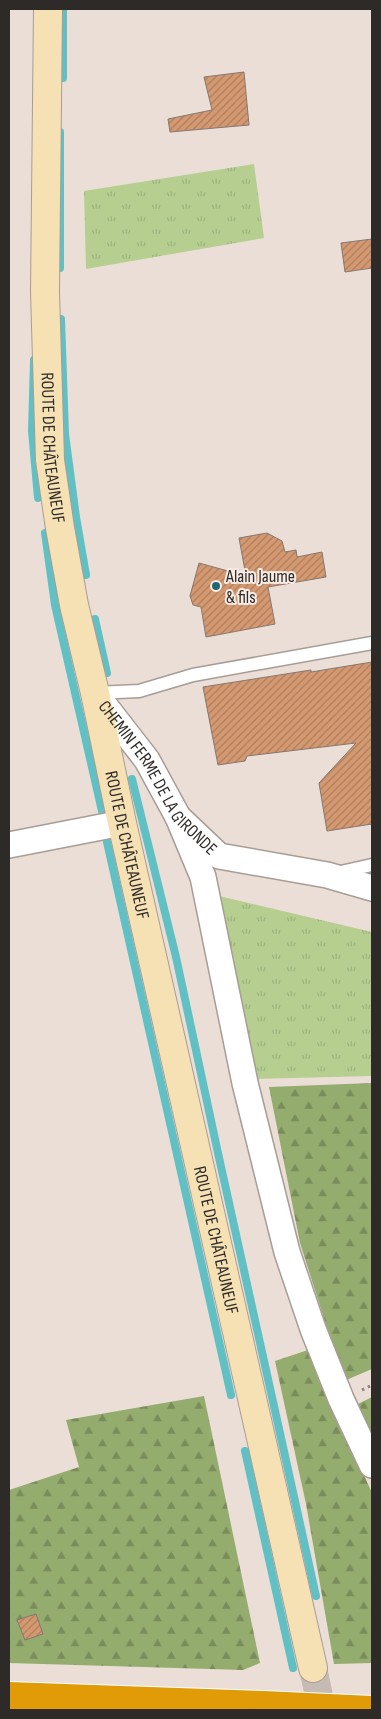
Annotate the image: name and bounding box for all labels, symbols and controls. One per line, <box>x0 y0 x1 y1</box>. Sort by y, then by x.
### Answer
street label: ROUTE DE CHÂTEAUNEUF <box>36 372 69 525</box>
place label: Alain Jaume & fils <box>225 566 295 608</box>
marker: Alain Jaume & fils <box>210 580 222 592</box>
street label: CHEMIN FERME DE LA GIRONDE <box>94 697 221 859</box>
street label: ROUTE DE CHÂTEAUNEUF <box>100 769 153 921</box>
street label: ROUTE DE CHÂTEAUNEUF <box>189 1164 243 1316</box>

